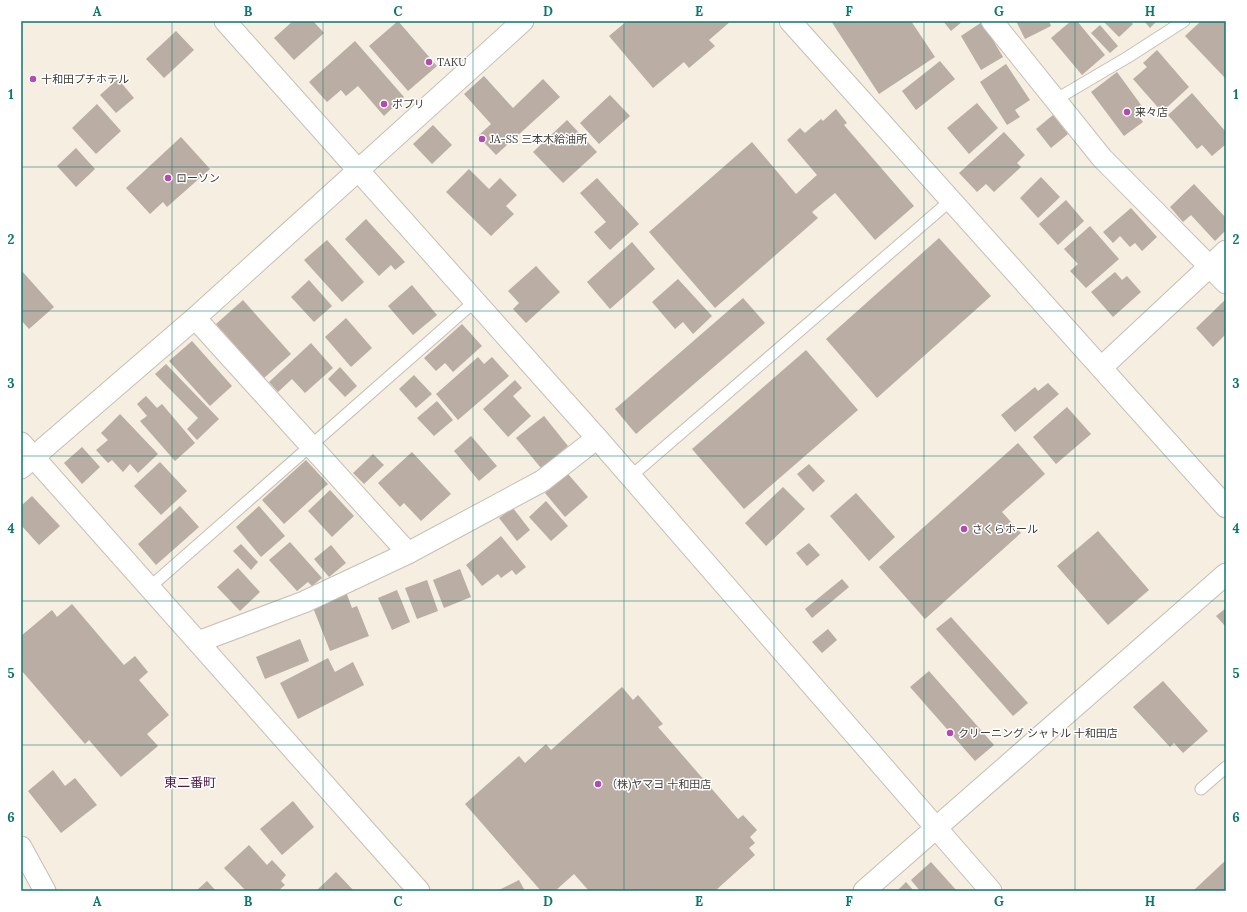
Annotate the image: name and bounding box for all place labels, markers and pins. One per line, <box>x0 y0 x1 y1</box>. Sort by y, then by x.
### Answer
place label: TAKU <box>437 55 466 69</box>
marker: TAKU <box>424 57 434 67</box>
place label: 十和田プチホテル <box>41 72 129 86</box>
marker: 十和田プチホテル <box>28 74 38 84</box>
place label: ポプリ <box>392 97 425 111</box>
marker: ポプリ <box>379 99 389 109</box>
place label: 来々店 <box>1135 105 1168 119</box>
marker: 来々店 <box>1122 107 1132 117</box>
place label: JA-SS 三本木給油所 <box>489 132 588 146</box>
marker: JA-SS 三本木給油所 <box>477 134 487 144</box>
place label: ローソン <box>176 171 220 185</box>
marker: ローソン <box>163 173 173 183</box>
place label: さくらホール <box>972 522 1038 536</box>
marker: さくらホール <box>959 524 969 534</box>
place label: クリーニング シャトル 十和田店 <box>958 726 1118 740</box>
marker: クリーニング シャトル 十和田店 <box>945 728 955 738</box>
place label: （株)ヤマヨ 十和田店 <box>606 777 711 792</box>
marker: （株)ヤマヨ 十和田店 <box>593 779 603 789</box>

